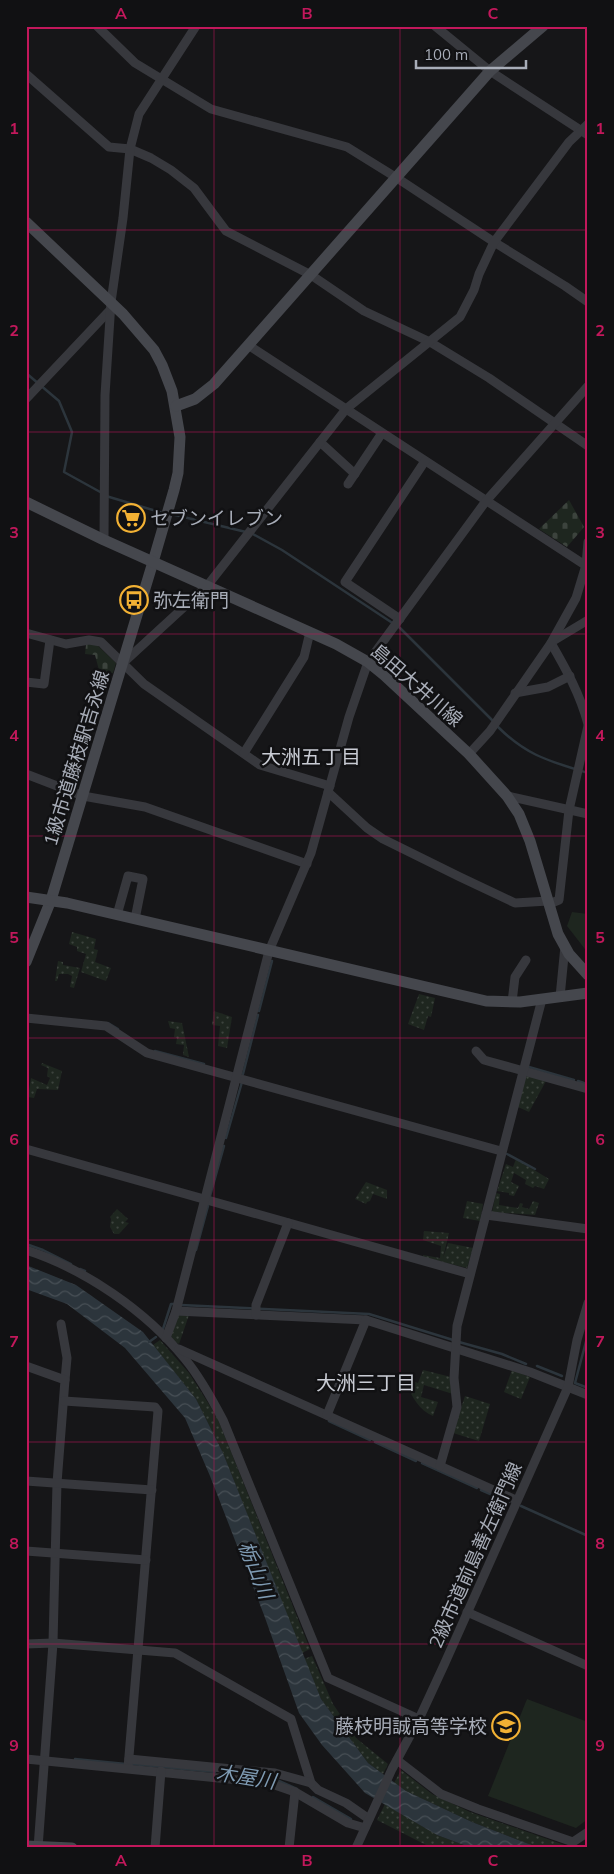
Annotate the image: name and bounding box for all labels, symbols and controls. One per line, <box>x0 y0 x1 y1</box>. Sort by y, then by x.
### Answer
text: A <box>115 3 127 23</box>
text: B <box>301 3 313 23</box>
text: C <box>488 3 499 23</box>
scale bar <box>416 38 526 70</box>
text: 100 m <box>424 45 468 64</box>
text: 1 <box>9 118 19 138</box>
text: 1 <box>595 118 605 138</box>
text: 2 <box>9 320 19 340</box>
text: 2 <box>595 320 605 340</box>
supermarket icon: セブンイレブン <box>116 503 146 533</box>
place label: セブンイレブン <box>150 506 283 530</box>
text: 3 <box>9 522 19 542</box>
text: 3 <box>595 522 605 542</box>
bus stop icon: 弥左衛門 <box>119 585 149 615</box>
place label: 弥左衛門 <box>153 588 229 612</box>
street label: 島田大井川線 <box>366 639 468 731</box>
street label: 1級市道藤枝駅吉永線 <box>38 667 114 849</box>
text: 4 <box>9 725 19 745</box>
text: 4 <box>595 725 605 745</box>
district label: 大洲五丁目 <box>261 744 361 769</box>
text: 5 <box>9 927 19 947</box>
text: 5 <box>595 927 605 947</box>
text: 6 <box>9 1129 19 1149</box>
text: 6 <box>595 1129 605 1149</box>
text: 7 <box>9 1331 19 1351</box>
text: 7 <box>595 1331 605 1351</box>
district label: 大洲三丁目 <box>316 1370 416 1395</box>
street label: 2級市道前島善左衛門線 <box>423 1458 527 1652</box>
text: 8 <box>9 1533 19 1553</box>
text: 8 <box>595 1533 605 1553</box>
water label: 栃山川 <box>234 1537 280 1604</box>
school or university icon: 藤枝明誠高等学校 <box>491 1711 521 1741</box>
place label: 藤枝明誠高等学校 <box>335 1714 487 1738</box>
text: 9 <box>9 1735 19 1755</box>
text: 9 <box>595 1735 605 1755</box>
water label: 木屋川 <box>214 1759 280 1794</box>
text: A <box>115 1850 127 1870</box>
text: B <box>301 1850 313 1870</box>
text: C <box>488 1850 499 1870</box>

